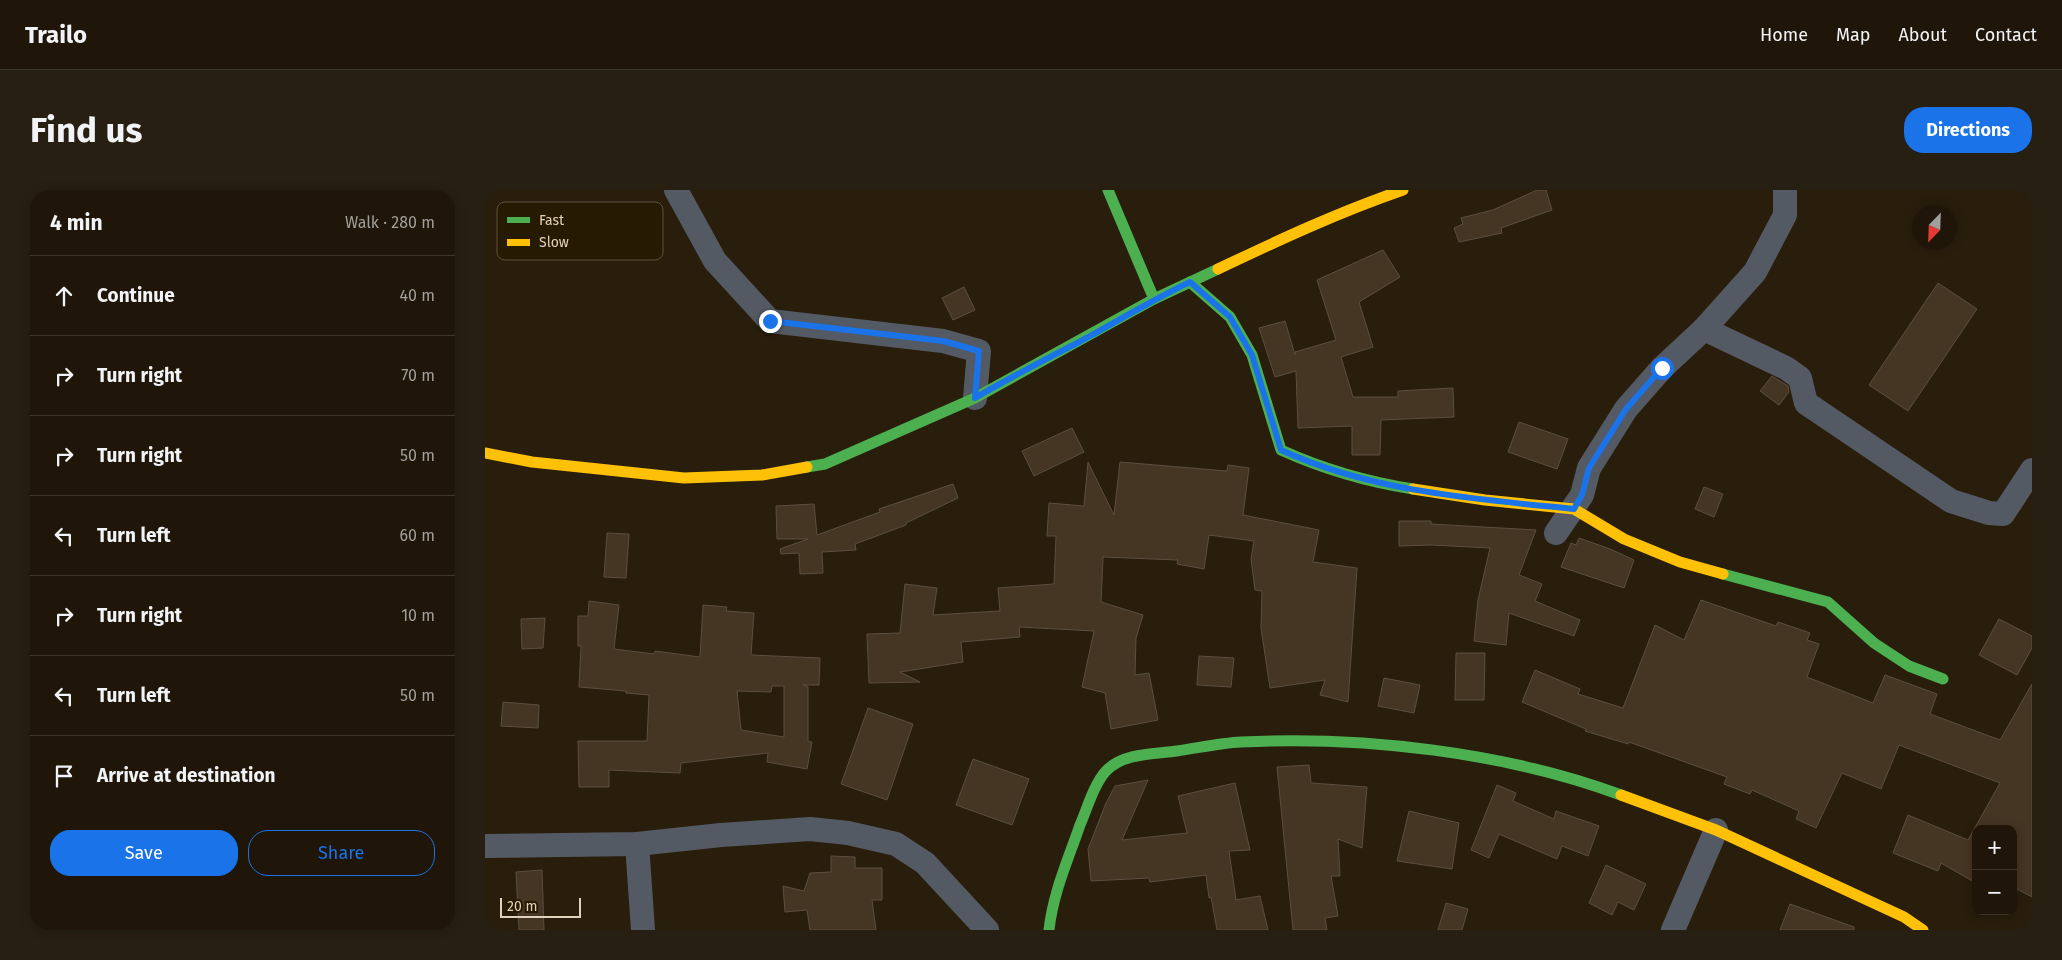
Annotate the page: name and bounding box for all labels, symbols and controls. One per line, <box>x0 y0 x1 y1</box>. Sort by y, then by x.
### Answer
text: Trailo <box>25 21 87 49</box>
text: Home <box>1760 24 1808 46</box>
text: Map <box>1836 24 1870 46</box>
text: About <box>1898 24 1947 46</box>
text: Contact <box>1975 24 2037 46</box>
button: Directions <box>1904 107 2032 153</box>
text: Find us <box>30 109 142 151</box>
legend <box>497 202 663 260</box>
north arrow <box>1912 205 1957 250</box>
text: 4 min <box>50 210 103 236</box>
text: Fast <box>539 212 565 229</box>
text: Walk · 280 m <box>345 213 435 232</box>
text: Slow <box>539 234 569 251</box>
icon: ahead <box>50 282 78 310</box>
text: Continue <box>97 284 175 307</box>
text: 40 m <box>400 286 435 305</box>
route end <box>759 310 782 333</box>
route start <box>1651 357 1674 380</box>
icon: right <box>50 362 78 390</box>
text: Turn right <box>97 364 182 387</box>
text: 70 m <box>401 366 435 385</box>
icon: right <box>50 442 78 470</box>
text: Turn right <box>97 444 182 467</box>
text: 50 m <box>400 446 435 465</box>
icon: left <box>50 522 78 550</box>
text: Turn left <box>97 524 171 547</box>
text: 60 m <box>400 526 435 545</box>
icon: right <box>50 602 78 630</box>
text: Turn right <box>97 604 182 627</box>
text: 10 m <box>401 606 435 625</box>
icon: left <box>50 682 78 710</box>
text: Turn left <box>97 684 171 707</box>
text: 50 m <box>400 686 435 705</box>
icon: arrive <box>50 762 78 790</box>
text: Arrive at destination <box>97 764 276 787</box>
map controls <box>1972 825 2017 915</box>
button: + <box>1972 825 2017 870</box>
button: Save <box>50 830 238 876</box>
button: Share <box>248 830 435 876</box>
button: − <box>1972 870 2017 915</box>
scale bar <box>500 895 581 918</box>
text: 20 m <box>507 898 537 915</box>

